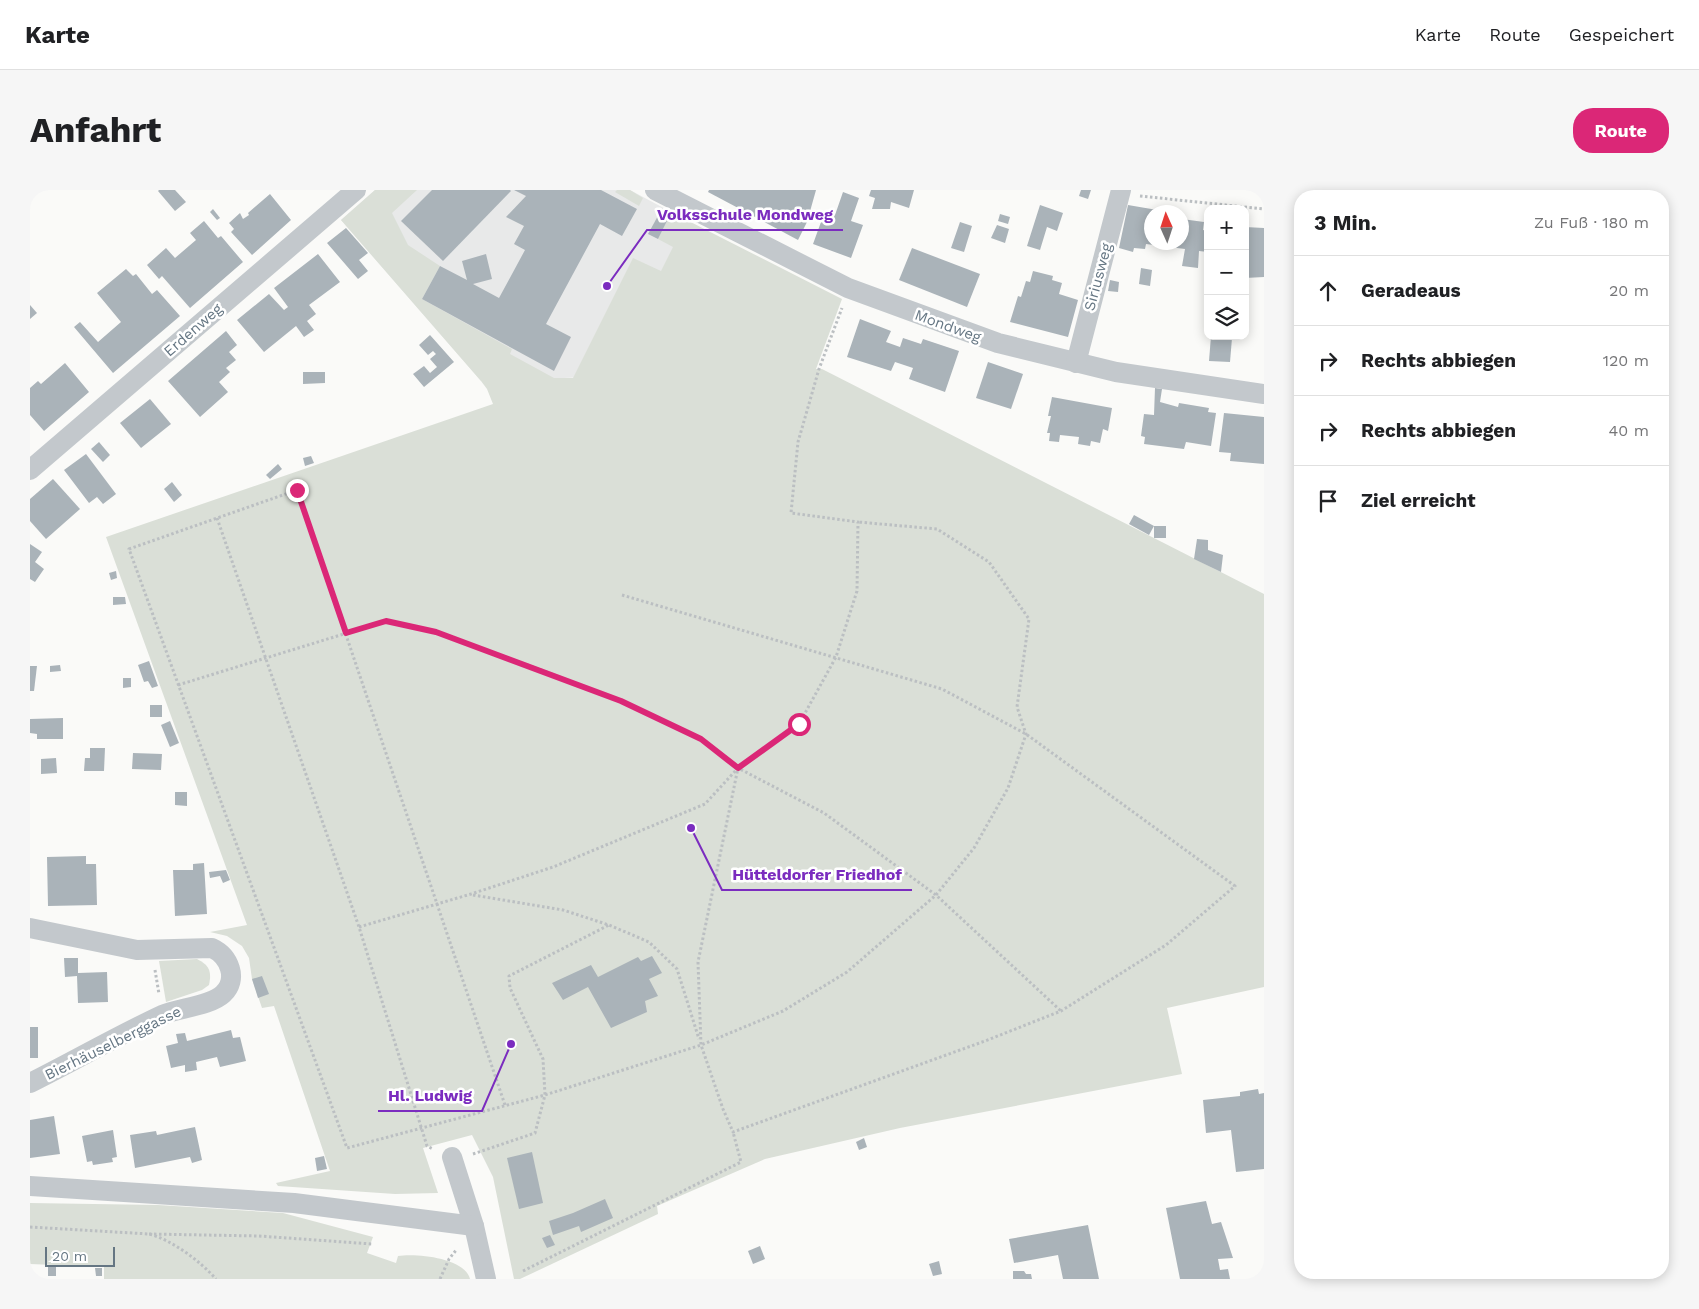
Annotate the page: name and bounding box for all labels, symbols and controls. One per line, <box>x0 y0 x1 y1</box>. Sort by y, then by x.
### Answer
text: Karte <box>25 21 90 49</box>
text: Karte <box>1415 24 1461 45</box>
text: Route <box>1489 24 1541 45</box>
text: Gespeichert <box>1569 24 1674 45</box>
button: Route <box>1573 108 1669 153</box>
text: Anfahrt <box>30 109 161 151</box>
callout: Volksschule Mondweg <box>647 199 843 230</box>
text: Volksschule Mondweg <box>657 205 833 224</box>
north arrow <box>1144 205 1189 250</box>
map controls <box>1204 205 1249 340</box>
button: + <box>1204 205 1249 250</box>
text: 3 Min. <box>1314 210 1377 235</box>
text: Zu Fuß · 180 m <box>1534 213 1649 232</box>
street label: Siriusweg <box>1080 241 1116 313</box>
button: − <box>1204 250 1249 295</box>
icon: ahead <box>1314 277 1342 305</box>
text: Geradeaus <box>1361 279 1461 302</box>
text: 20 m <box>1609 281 1649 300</box>
button: layers <box>1204 295 1249 340</box>
street label: Erdenweg <box>160 300 226 360</box>
street label: Mondweg <box>912 306 984 346</box>
icon: right <box>1314 347 1342 375</box>
text: Rechts abbiegen <box>1361 349 1516 372</box>
text: 120 m <box>1603 351 1649 370</box>
icon: right <box>1314 417 1342 445</box>
text: Rechts abbiegen <box>1361 419 1516 442</box>
text: 40 m <box>1609 421 1649 440</box>
route end <box>286 479 309 502</box>
icon: arrive <box>1314 487 1342 515</box>
text: Ziel erreicht <box>1361 489 1476 512</box>
route start <box>788 713 811 736</box>
callout: Hütteldorfer Friedhof <box>722 859 912 890</box>
text: Hütteldorfer Friedhof <box>732 865 902 884</box>
street label: Bierhäuselberggasse <box>42 1002 184 1084</box>
callout: Hl. Ludwig <box>378 1080 482 1111</box>
text: Hl. Ludwig <box>388 1086 472 1105</box>
scale bar <box>45 1244 115 1267</box>
text: 20 m <box>52 1248 87 1264</box>

